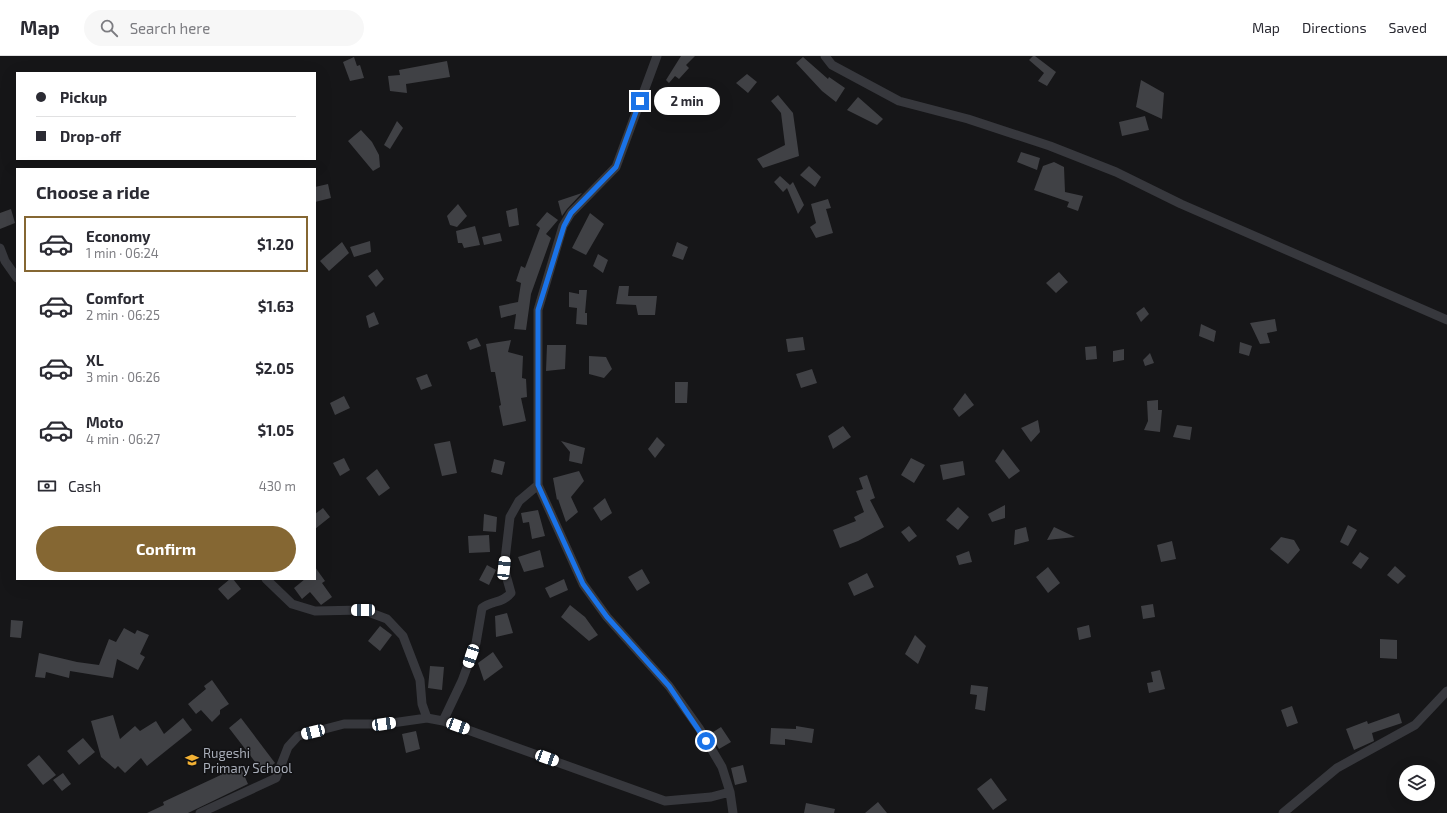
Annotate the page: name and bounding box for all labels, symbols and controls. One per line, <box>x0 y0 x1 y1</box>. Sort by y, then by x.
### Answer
search box <box>84 10 364 46</box>
text: Map <box>20 16 60 39</box>
icon: search <box>98 17 120 39</box>
text: Search here <box>130 19 210 37</box>
text: Map <box>1252 19 1280 36</box>
text: Directions <box>1302 19 1367 36</box>
text: Saved <box>1389 19 1427 36</box>
callout: 2 min <box>654 87 720 115</box>
text: Pickup <box>60 88 107 106</box>
route end <box>631 92 649 110</box>
text: 2 min <box>670 93 704 109</box>
text: Drop-off <box>60 127 121 145</box>
text: Choose a ride <box>36 181 150 203</box>
icon: car <box>38 226 74 262</box>
text: Economy <box>86 227 151 245</box>
text: $1.20 <box>257 235 294 253</box>
text: 1 min · 06:24 <box>86 245 159 261</box>
icon: car <box>38 288 74 324</box>
text: Comfort <box>86 289 144 307</box>
text: $1.63 <box>258 297 294 315</box>
text: 2 min · 06:25 <box>86 307 160 323</box>
icon: car <box>38 350 74 386</box>
text: XL <box>86 351 104 369</box>
text: $2.05 <box>255 359 294 377</box>
text: 3 min · 06:26 <box>86 369 160 385</box>
icon: car <box>38 412 74 448</box>
text: Moto <box>86 413 124 431</box>
text: $1.05 <box>257 421 294 439</box>
text: 4 min · 06:27 <box>86 431 160 447</box>
icon: cash <box>36 475 58 497</box>
text: Cash <box>68 477 101 495</box>
text: 430 m <box>259 478 296 494</box>
button: Confirm <box>36 526 296 572</box>
car <box>497 555 511 581</box>
car <box>351 604 375 616</box>
car <box>461 643 481 669</box>
car <box>371 716 397 732</box>
car <box>445 716 471 736</box>
car <box>300 723 326 741</box>
route start <box>697 732 715 750</box>
place label: Rugeshi Primary School <box>203 745 292 776</box>
car <box>534 748 560 768</box>
school or university icon: Rugeshi Primary School <box>184 752 200 768</box>
map controls <box>1399 765 1435 801</box>
button: layers <box>1399 765 1435 801</box>

